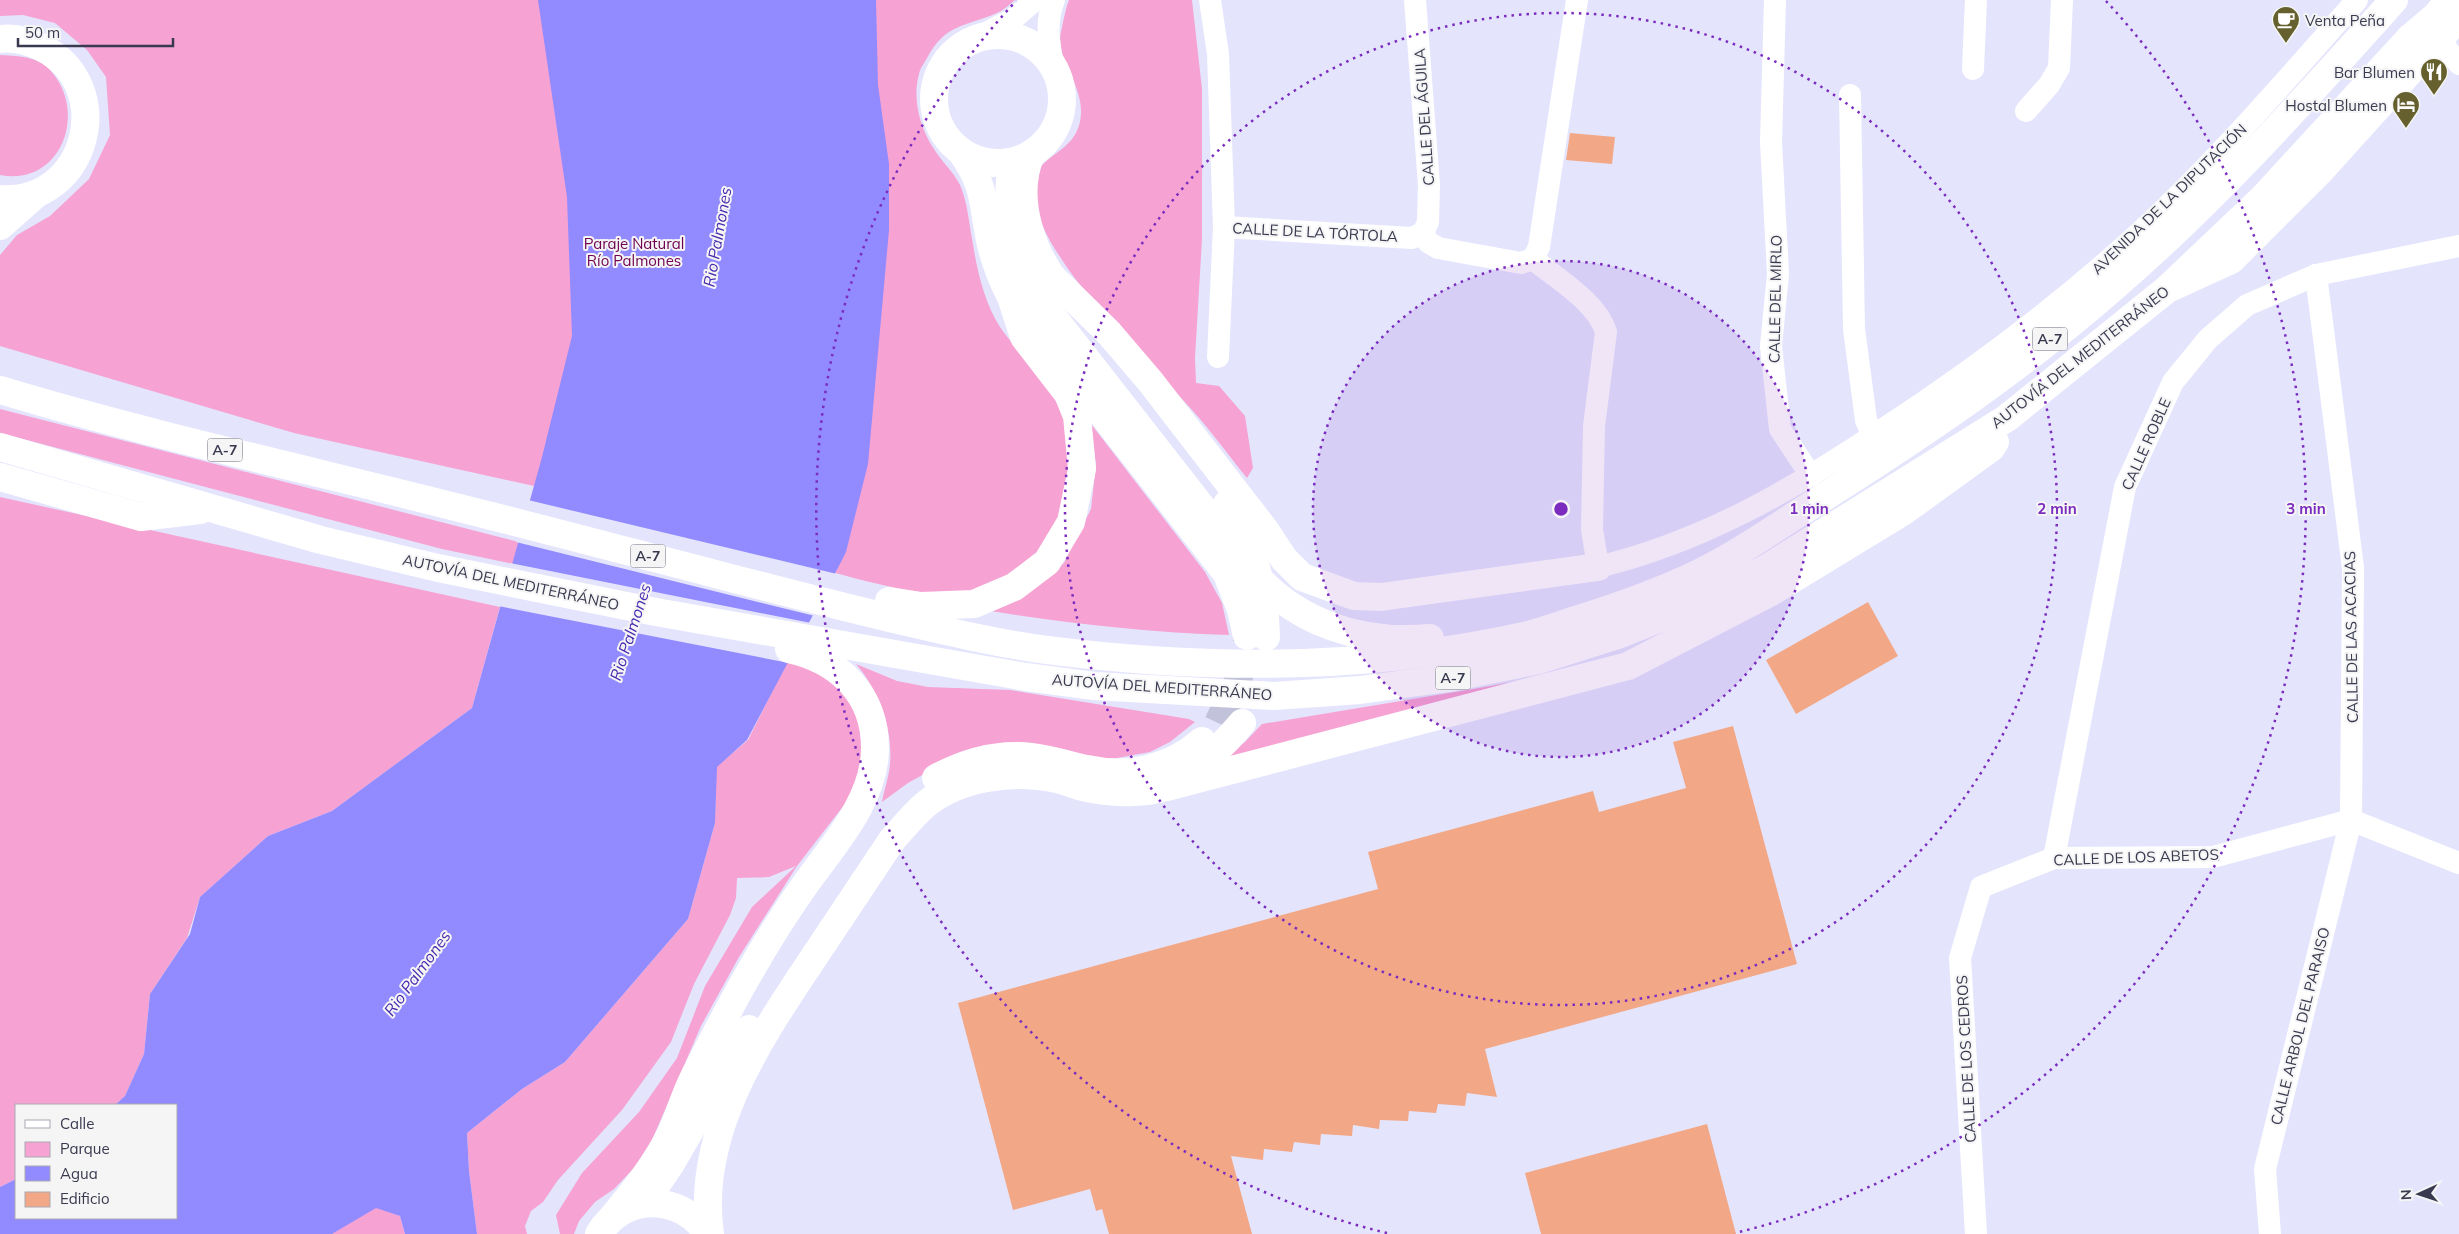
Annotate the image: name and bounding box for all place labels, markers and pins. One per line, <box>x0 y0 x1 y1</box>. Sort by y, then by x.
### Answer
cafe icon: Venta Peña <box>2271 5 2301 44</box>
place label: Venta Peña <box>2305 11 2385 30</box>
restaurant icon: Bar Blumen <box>2419 57 2449 96</box>
place label: Bar Blumen <box>2334 63 2415 82</box>
hotel icon: Hostal Blumen <box>2391 90 2421 129</box>
place label: Hostal Blumen <box>2285 96 2387 115</box>
centre of rings <box>1552 500 1570 518</box>

